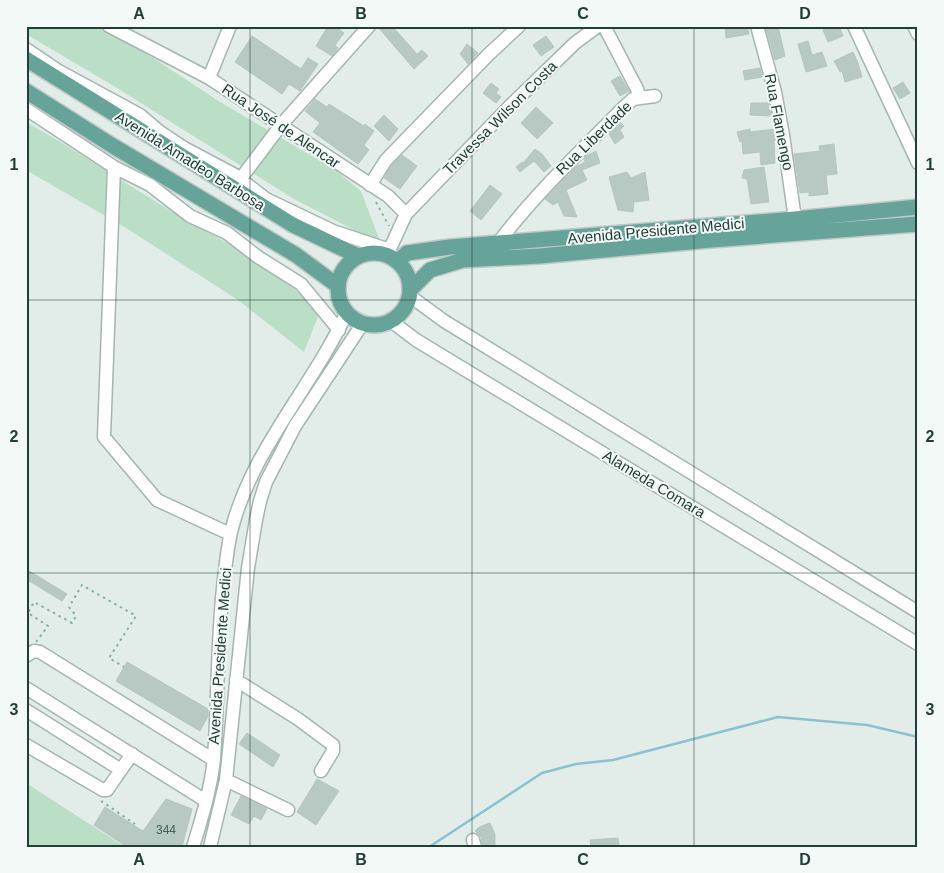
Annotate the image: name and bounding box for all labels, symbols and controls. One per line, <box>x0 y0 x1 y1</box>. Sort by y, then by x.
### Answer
text: A <box>133 5 145 22</box>
text: B <box>355 5 367 22</box>
text: C <box>577 5 589 22</box>
text: D <box>799 5 811 22</box>
street label: Travessa Wilson Costa <box>439 57 560 178</box>
street label: Rua Flamengo <box>762 72 797 172</box>
street label: Rua José de Alencar <box>219 80 343 171</box>
street label: Rua Liberdade <box>552 97 635 178</box>
street label: Avenida Amadeo Barbosa <box>112 107 269 214</box>
text: 1 <box>10 156 19 173</box>
text: 1 <box>926 156 935 173</box>
street label: Avenida Presidente Medici <box>567 214 745 247</box>
text: 2 <box>10 428 19 445</box>
text: 2 <box>926 428 935 445</box>
street label: Alameda Comara <box>600 446 709 521</box>
street label: Avenida Presidente Medici <box>205 567 234 745</box>
text: 3 <box>10 701 19 718</box>
text: 3 <box>926 701 935 718</box>
house number: 344 <box>156 823 176 837</box>
text: A <box>133 851 145 868</box>
text: B <box>355 851 367 868</box>
text: C <box>577 851 589 868</box>
text: D <box>799 851 811 868</box>

